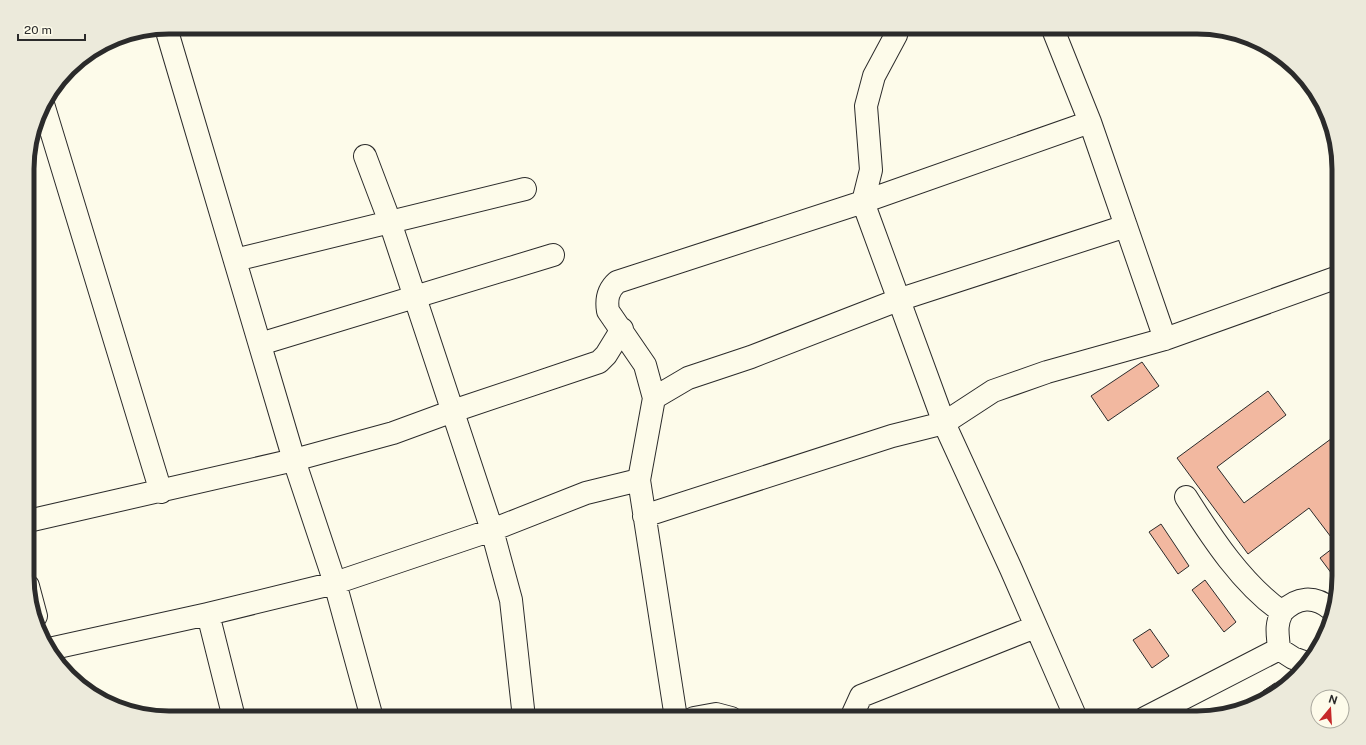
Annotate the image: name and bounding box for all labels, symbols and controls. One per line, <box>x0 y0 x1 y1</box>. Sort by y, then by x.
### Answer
scale bar <box>18 16 85 42</box>
text: 20 m <box>24 23 52 37</box>
north arrow <box>1310 689 1350 729</box>
text: N <box>1327 692 1339 707</box>

